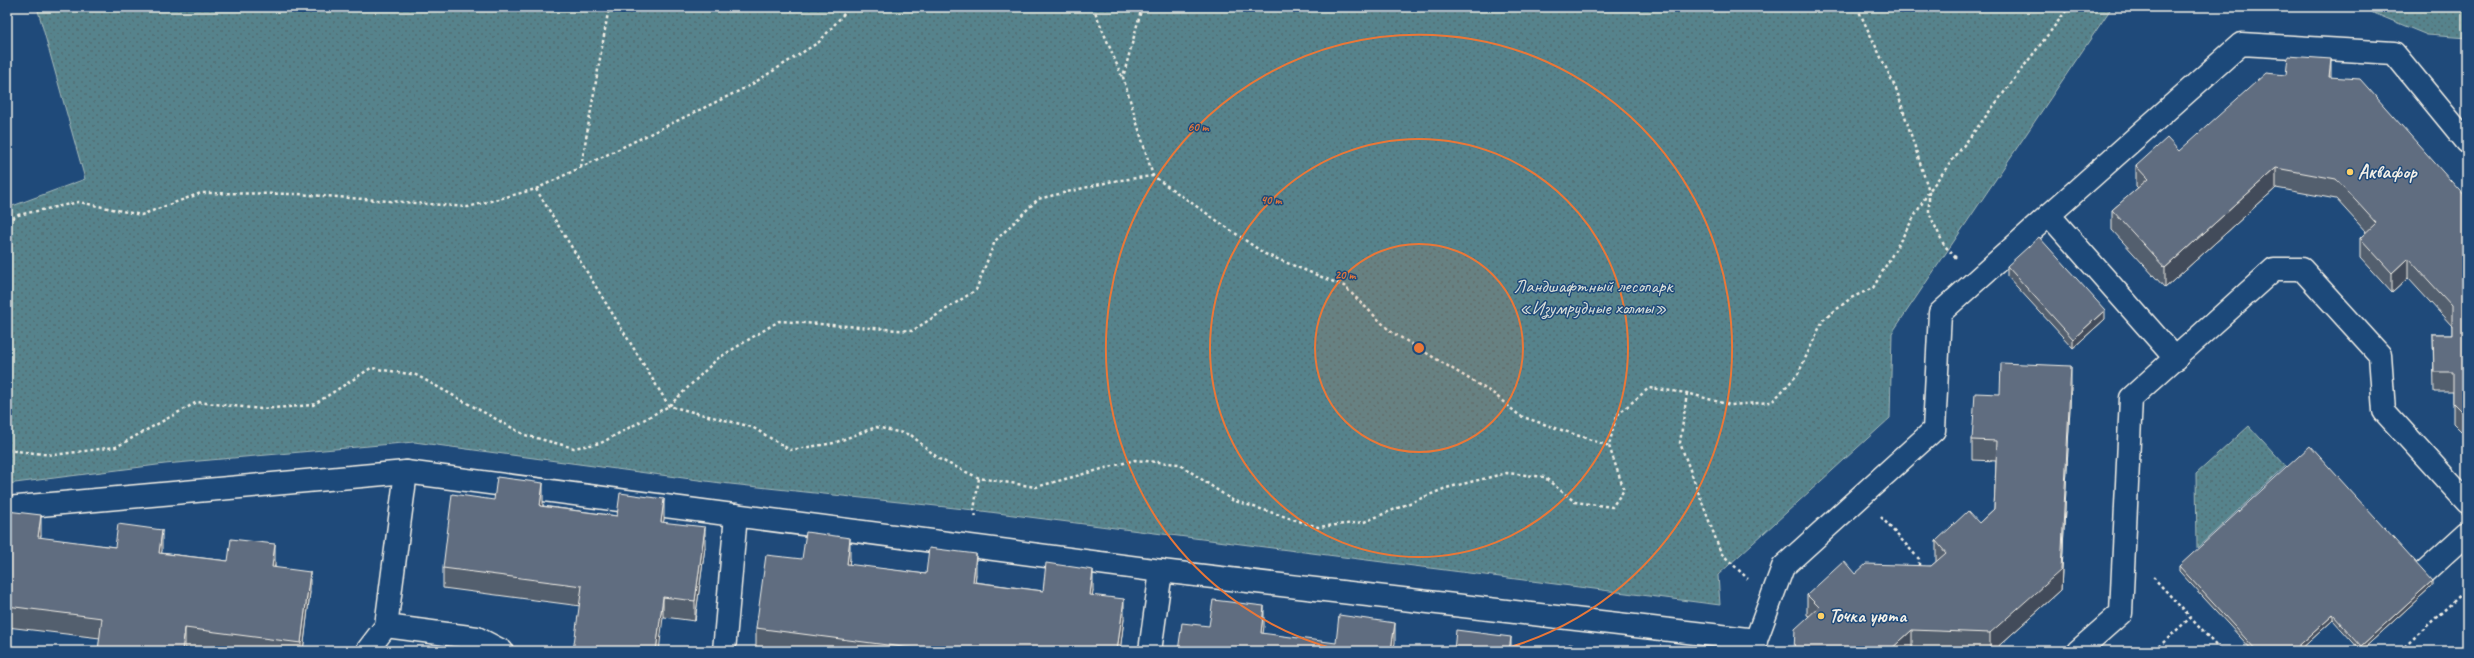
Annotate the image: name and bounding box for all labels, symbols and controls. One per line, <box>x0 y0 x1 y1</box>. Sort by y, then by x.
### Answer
text: 60 m <box>1188 119 1210 135</box>
place label: Аквафор <box>2358 160 2418 184</box>
marker: Аквафор <box>2345 167 2355 177</box>
text: 40 m <box>1261 192 1282 208</box>
text: 20 m <box>1335 267 1356 283</box>
park label: Ландшафтный лесопарк «Изумрудные холмы» <box>1514 274 1674 320</box>
centre of rings <box>1412 341 1426 355</box>
place label: Точка уюта <box>1829 604 1908 628</box>
marker: Точка уюта <box>1816 611 1826 621</box>

